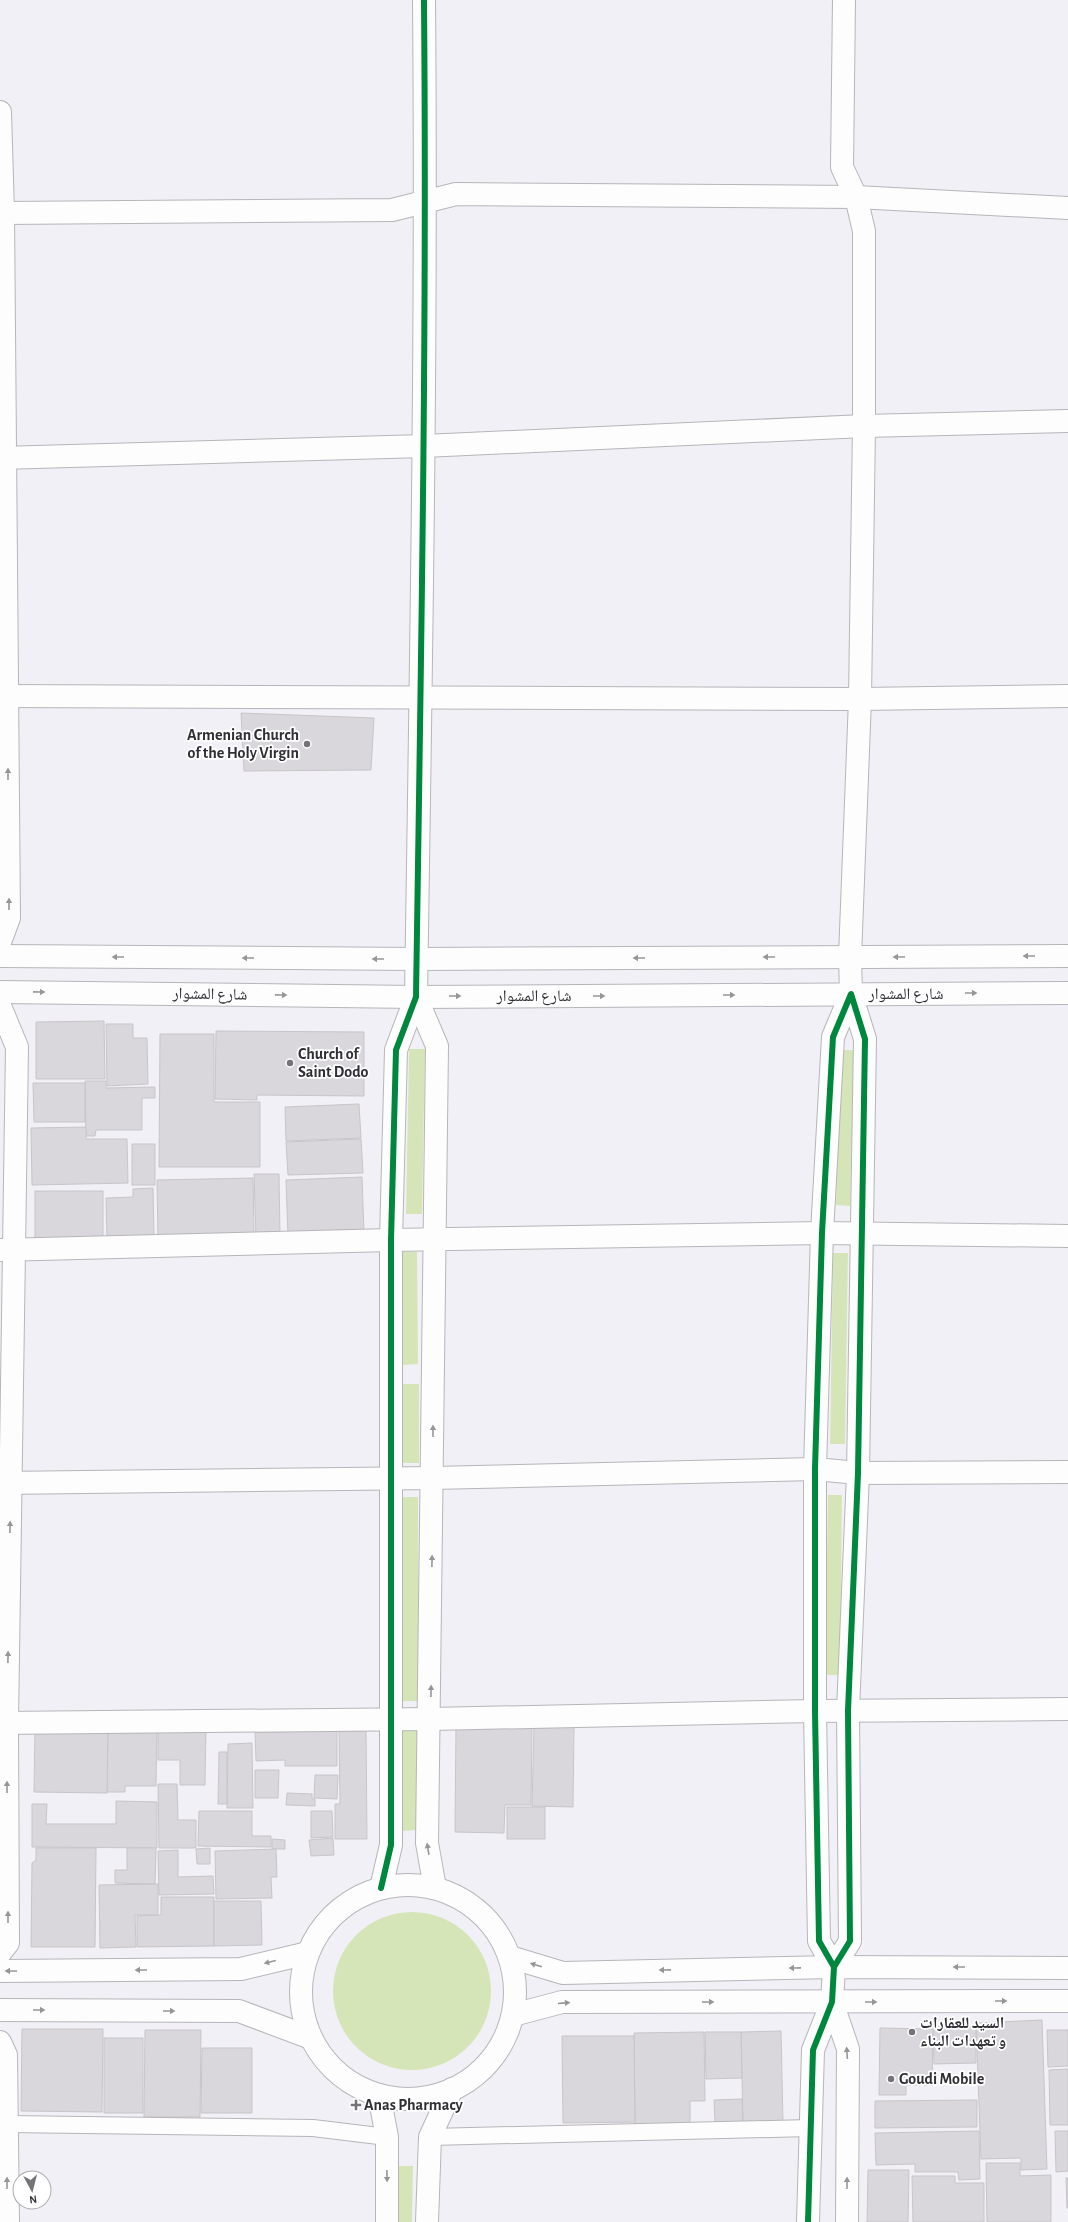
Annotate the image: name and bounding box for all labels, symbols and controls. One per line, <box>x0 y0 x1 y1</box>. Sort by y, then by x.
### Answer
place label: Armenian Church of the Holy Virgin <box>187 727 299 762</box>
marker: Armenian Church of the Holy Virgin <box>302 739 312 749</box>
one-way arrow <box>5 767 11 780</box>
one-way arrow <box>6 897 12 910</box>
one-way arrow <box>1022 953 1035 959</box>
one-way arrow <box>111 954 124 960</box>
one-way arrow <box>762 954 775 960</box>
one-way arrow <box>892 954 905 960</box>
one-way arrow <box>241 955 254 961</box>
one-way arrow <box>632 955 645 961</box>
one-way arrow <box>371 956 384 962</box>
street label: شارع المشوار <box>171 985 248 1005</box>
street label: شارع المشوار <box>868 986 943 1004</box>
street label: شارع المشوار <box>496 988 571 1006</box>
one-way arrow <box>33 989 46 995</box>
one-way arrow <box>965 990 977 997</box>
one-way arrow <box>275 992 288 998</box>
one-way arrow <box>723 992 736 998</box>
one-way arrow <box>449 993 462 999</box>
one-way arrow <box>593 993 606 999</box>
place label: Church of Saint Dodo <box>298 1046 369 1080</box>
marker: Church of Saint Dodo <box>285 1058 295 1068</box>
one-way arrow <box>430 1424 436 1437</box>
one-way arrow <box>7 1520 13 1533</box>
one-way arrow <box>429 1554 435 1567</box>
one-way arrow <box>5 1650 11 1663</box>
one-way arrow <box>427 1685 434 1697</box>
one-way arrow <box>4 1781 11 1793</box>
one-way arrow <box>425 1843 431 1855</box>
one-way arrow <box>5 1910 11 1923</box>
one-way arrow <box>263 1959 275 1965</box>
one-way arrow <box>529 1961 542 1967</box>
one-way arrow <box>789 1964 801 1971</box>
one-way arrow <box>952 1964 965 1970</box>
one-way arrow <box>134 1967 147 1973</box>
one-way arrow <box>659 1967 671 1974</box>
one-way arrow <box>4 1968 17 1974</box>
one-way arrow <box>995 1998 1008 2004</box>
one-way arrow <box>702 1999 715 2005</box>
one-way arrow <box>865 1999 878 2005</box>
one-way arrow <box>558 2000 570 2006</box>
one-way arrow <box>33 2007 46 2013</box>
one-way arrow <box>163 2008 176 2014</box>
place label: السيد للعقارات و تعهدات البناء <box>920 2015 1006 2050</box>
marker: السيد للعقارات و تعهدات البناء <box>907 2027 917 2037</box>
one-way arrow <box>844 2047 851 2059</box>
place label: Goudi Mobile <box>899 2071 985 2087</box>
marker: Goudi Mobile <box>886 2074 896 2084</box>
place label: Anas Pharmacy <box>364 2097 464 2114</box>
marker: Anas Pharmacy <box>351 2100 361 2110</box>
north arrow <box>12 2170 52 2210</box>
one-way arrow <box>384 2170 390 2183</box>
one-way arrow <box>4 2176 10 2189</box>
one-way arrow <box>844 2176 850 2189</box>
text: N <box>29 2194 38 2205</box>

